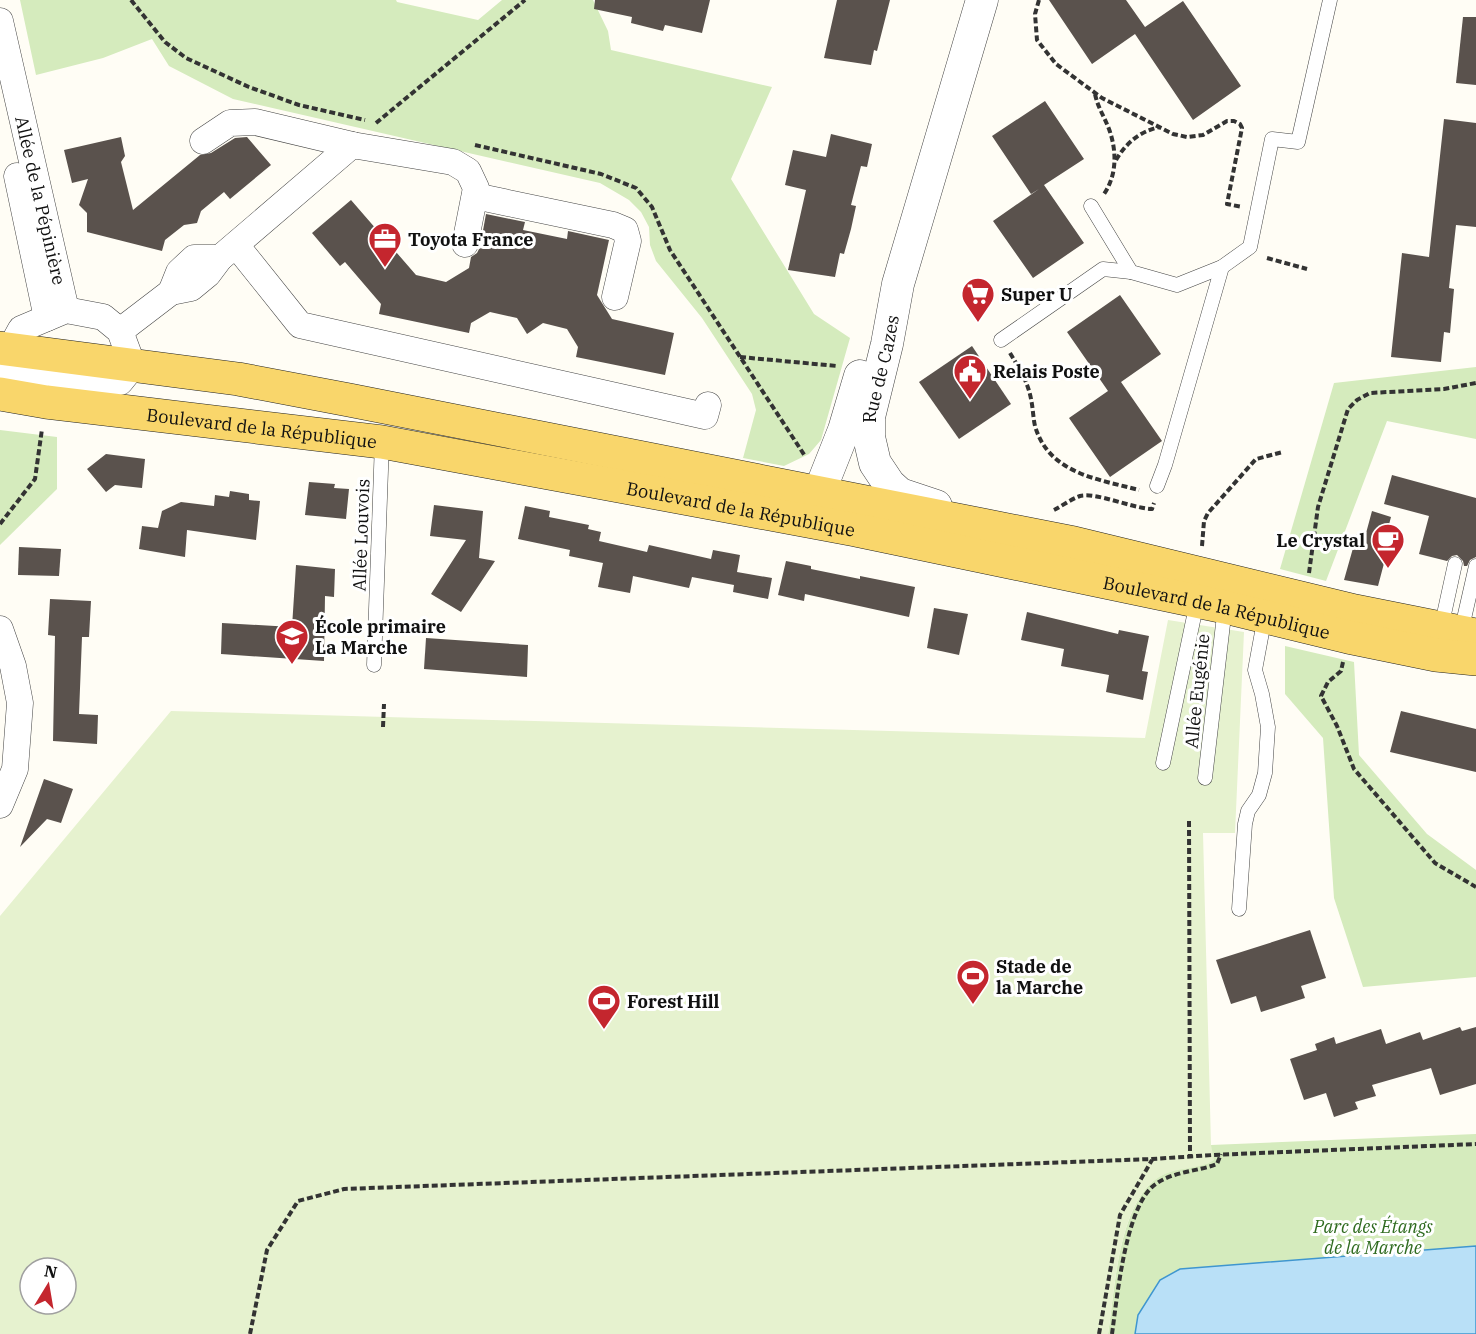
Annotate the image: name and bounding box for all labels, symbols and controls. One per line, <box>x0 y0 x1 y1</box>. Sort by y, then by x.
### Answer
street label: Allée de la Pépinière <box>11 114 71 287</box>
office icon: Toyota France <box>367 221 403 268</box>
place label: Toyota France <box>408 228 534 251</box>
supermarket icon: Super U <box>960 276 996 323</box>
place label: Super U <box>1001 283 1073 306</box>
street label: Rue de Cazes <box>858 313 904 423</box>
public building icon: Relais Poste <box>952 353 988 400</box>
place label: Relais Poste <box>993 360 1100 383</box>
street label: Boulevard de la République <box>145 403 378 453</box>
street label: Boulevard de la République <box>625 476 857 541</box>
street label: Allée Louvois <box>348 478 374 592</box>
cafe icon: Le Crystal <box>1370 522 1406 569</box>
place label: Le Crystal <box>1276 529 1365 552</box>
street label: Boulevard de la République <box>1101 570 1333 644</box>
place label: École primaire La Marche <box>315 614 446 659</box>
school or university icon: École primaire La Marche <box>274 618 310 665</box>
street label: Allée Eugénie <box>1180 632 1214 750</box>
place label: Stade de la Marche <box>996 955 1083 999</box>
sports icon: Stade de la Marche <box>955 958 991 1005</box>
sports icon: Forest Hill <box>586 983 622 1030</box>
place label: Forest Hill <box>627 990 720 1013</box>
park label: Parc des Étangs de la Marche <box>1312 1215 1433 1259</box>
north arrow <box>18 1256 78 1316</box>
text: N <box>43 1260 59 1282</box>

